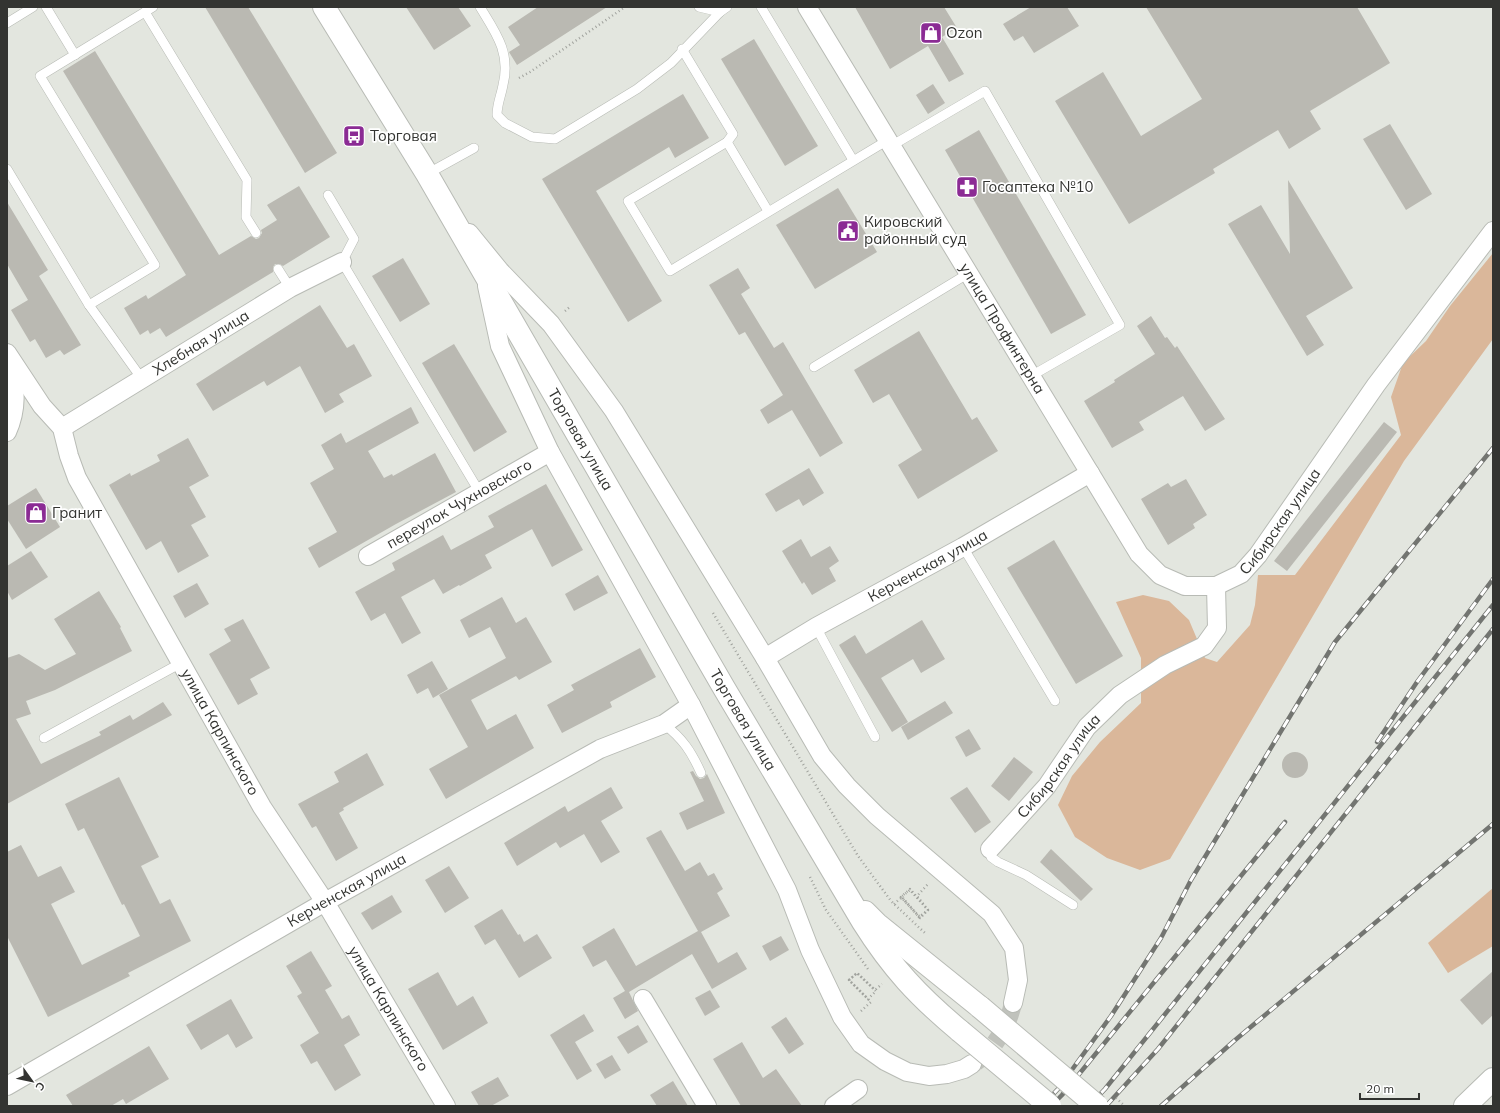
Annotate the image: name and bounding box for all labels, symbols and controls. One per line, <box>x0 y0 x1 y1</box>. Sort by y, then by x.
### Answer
shop icon: Ozon <box>918 20 944 46</box>
place label: Ozon <box>946 23 983 42</box>
bus stop icon: Торговая <box>341 123 367 149</box>
place label: Торговая <box>370 126 437 145</box>
pharmacy icon: Госаптека №10 <box>954 174 980 200</box>
place label: Госаптека №10 <box>982 177 1093 196</box>
place label: Кировский районный суд <box>864 212 967 248</box>
public building icon: Кировский районный суд <box>835 218 861 244</box>
street label: улица Профинтерна <box>956 259 1049 397</box>
street label: Хлебная улица <box>149 305 252 379</box>
street label: Торговая улица <box>544 385 618 494</box>
street label: переулок Чухновского <box>383 454 535 552</box>
street label: Сибирская улица <box>1235 464 1324 579</box>
shop icon: Гранит <box>23 500 49 526</box>
place label: Гранит <box>52 503 102 522</box>
street label: Керченская улица <box>864 525 991 606</box>
street label: улица Карпинского <box>177 665 264 799</box>
street label: Торговая улица <box>706 666 781 774</box>
street label: Сибирская улица <box>1013 709 1104 822</box>
street label: Керченская улица <box>283 849 409 931</box>
street label: улица Карпинского <box>344 942 433 1075</box>
north arrow <box>12 1061 52 1101</box>
scale bar <box>1360 1075 1419 1101</box>
text: С <box>32 1079 48 1094</box>
text: 20 m <box>1366 1081 1394 1096</box>

